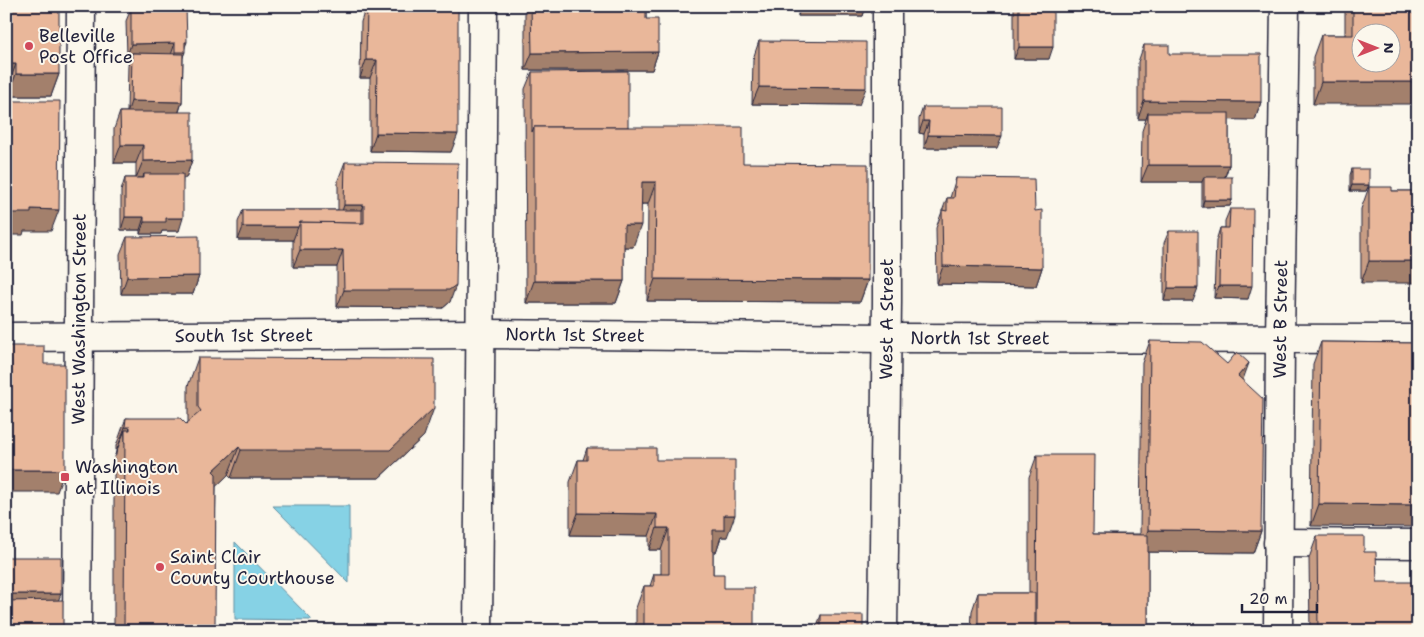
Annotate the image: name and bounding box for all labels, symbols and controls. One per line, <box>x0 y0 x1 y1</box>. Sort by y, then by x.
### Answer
north arrow <box>1352 22 1402 72</box>
place label: Belleville Post Office <box>39 24 133 69</box>
marker: Belleville Post Office <box>23 40 35 52</box>
text: N <box>1380 42 1398 54</box>
street label: West Washington Street <box>66 213 92 425</box>
street label: West A Street <box>874 258 899 380</box>
street label: West B Street <box>1268 259 1293 379</box>
street label: North 1st Street <box>505 322 645 348</box>
street label: South 1st Street <box>175 323 313 348</box>
street label: North 1st Street <box>910 326 1050 350</box>
place label: Washington at Illinois <box>75 455 178 500</box>
marker: Washington at Illinois <box>59 471 71 483</box>
place label: Saint Clair County Courthouse <box>170 545 335 590</box>
marker: Saint Clair County Courthouse <box>154 561 166 573</box>
scale bar <box>1242 582 1316 614</box>
text: 20 m <box>1249 589 1288 609</box>

